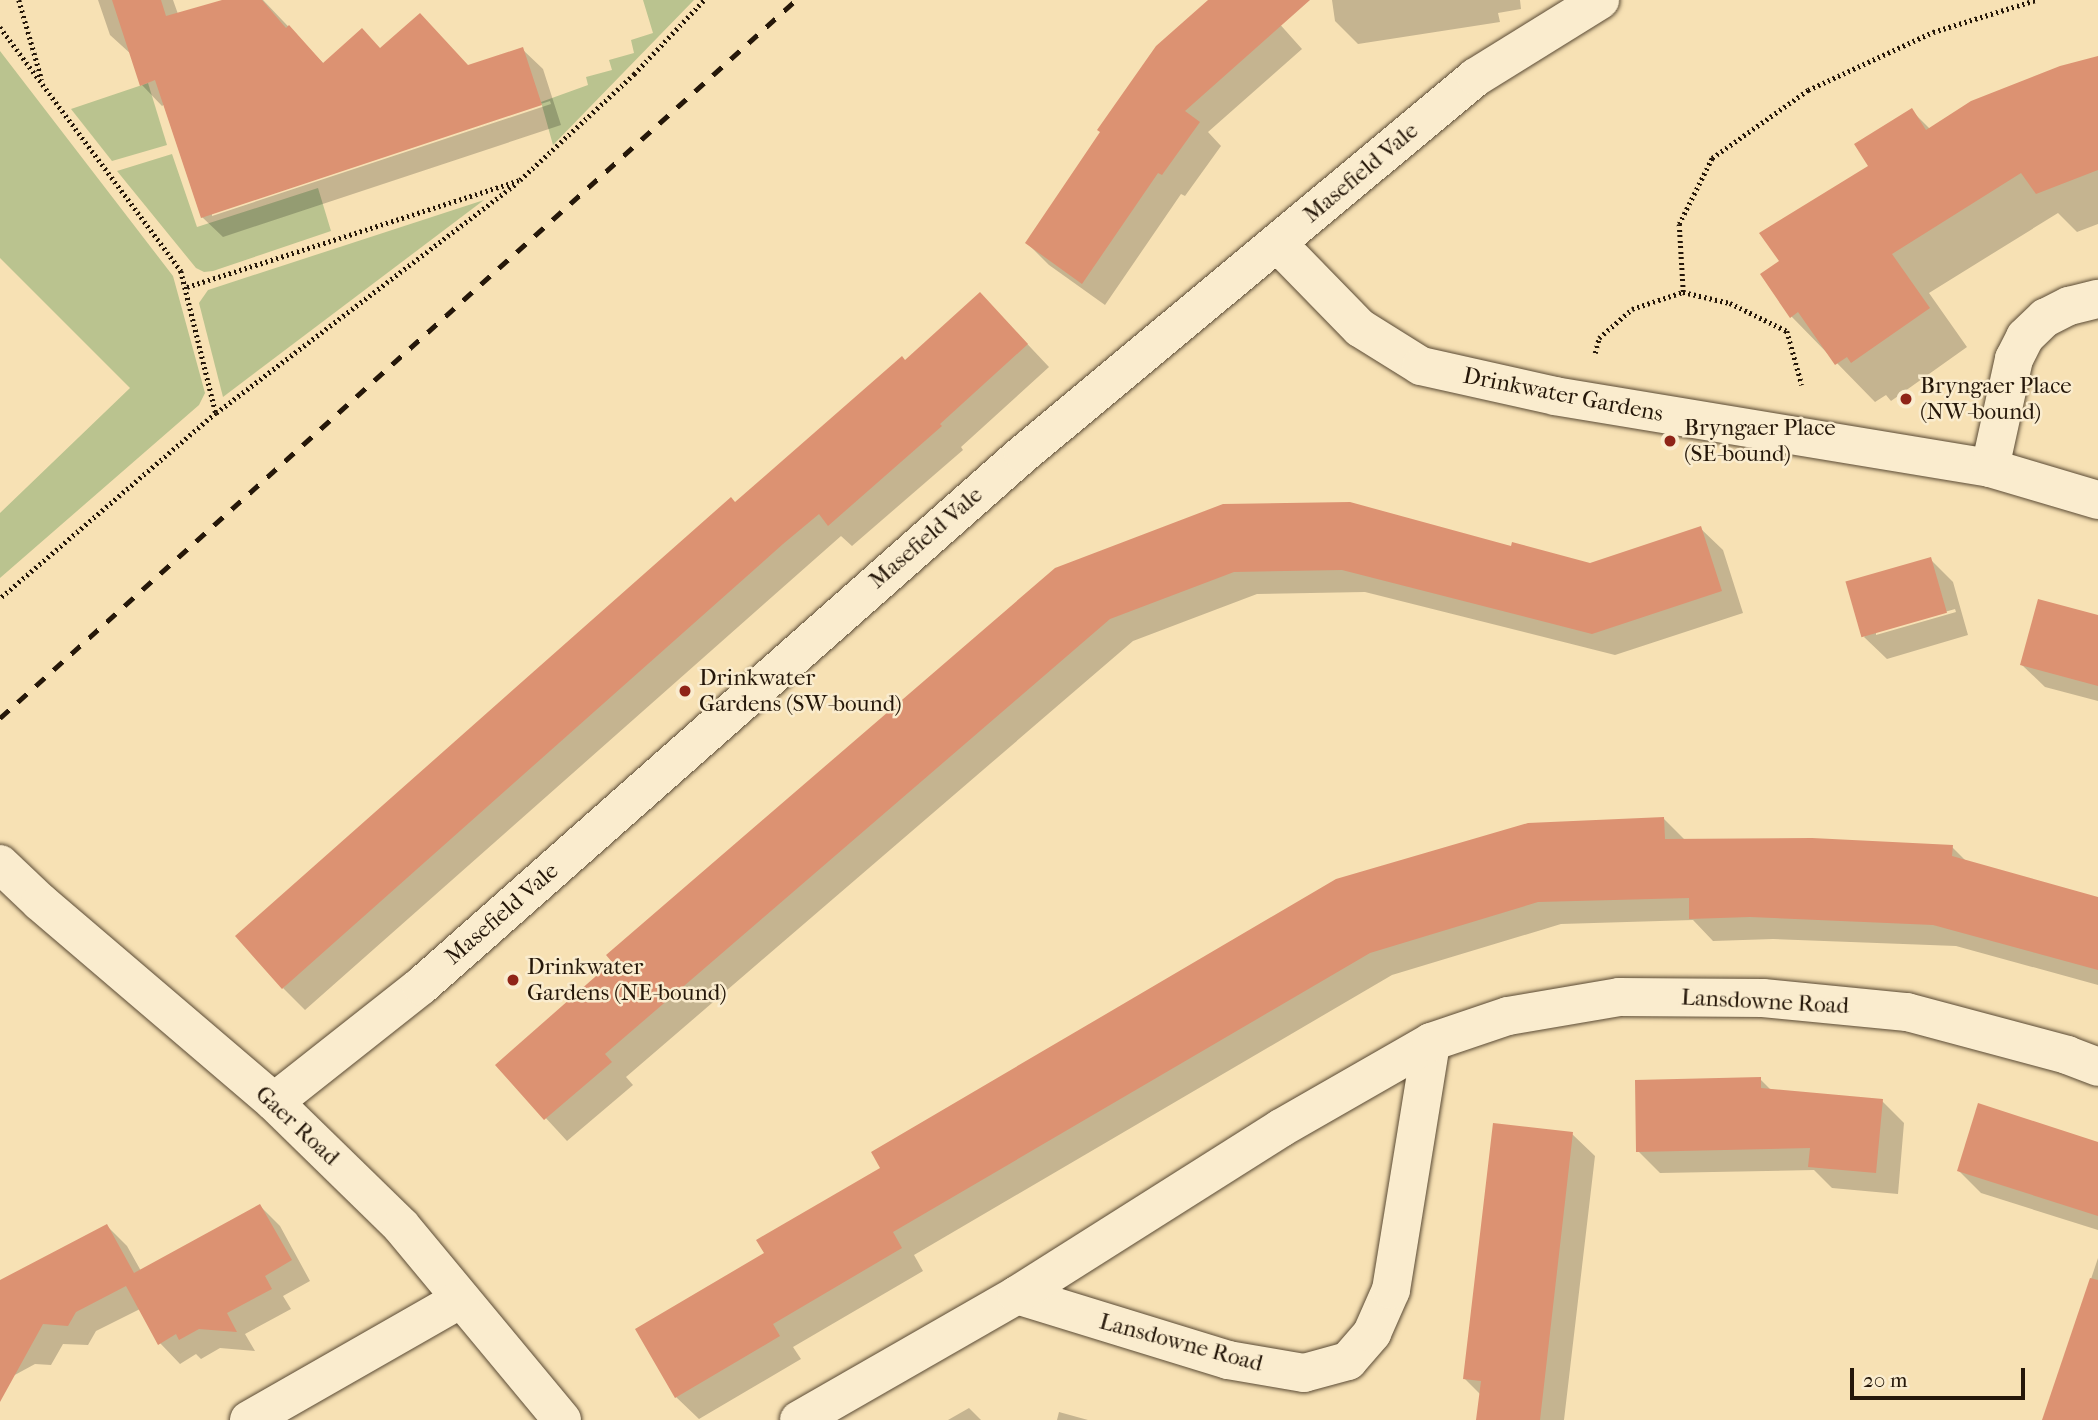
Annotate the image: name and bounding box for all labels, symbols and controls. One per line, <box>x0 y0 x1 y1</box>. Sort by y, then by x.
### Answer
street label: Masefield Vale <box>1298 117 1424 229</box>
street label: Drinkwater Gardens <box>1461 362 1665 428</box>
place label: Bryngaer Place (NW-bound) <box>1920 372 2072 426</box>
marker: Bryngaer Place (NW-bound) <box>1898 391 1914 407</box>
place label: Bryngaer Place (SE-bound) <box>1684 414 1836 468</box>
marker: Bryngaer Place (SE-bound) <box>1662 433 1678 449</box>
street label: Masefield Vale <box>864 481 988 595</box>
place label: Drinkwater Gardens (SW-bound) <box>699 664 902 718</box>
marker: Drinkwater Gardens (SW-bound) <box>677 683 693 699</box>
street label: Masefield Vale <box>440 857 564 971</box>
place label: Drinkwater Gardens (NE-bound) <box>527 953 727 1007</box>
marker: Drinkwater Gardens (NE-bound) <box>505 972 521 988</box>
street label: Lansdowne Road <box>1680 984 1850 1020</box>
street label: Gaer Road <box>249 1080 345 1172</box>
street label: Lansdowne Road <box>1096 1308 1266 1378</box>
scale bar <box>1853 1354 2028 1398</box>
text: 20 m <box>1863 1368 1907 1392</box>

